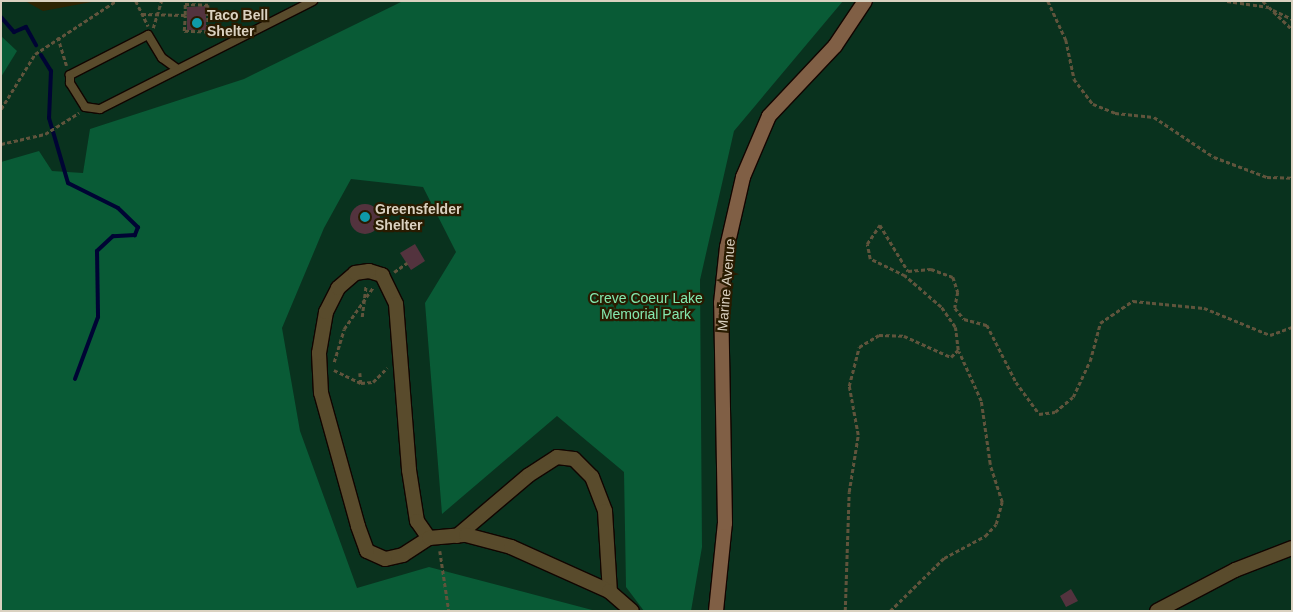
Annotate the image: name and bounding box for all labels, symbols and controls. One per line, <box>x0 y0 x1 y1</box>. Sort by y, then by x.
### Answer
place label: Taco Bell Shelter <box>207 7 268 40</box>
marker: Taco Bell Shelter <box>191 17 203 29</box>
place label: Greensfelder Shelter <box>375 201 461 233</box>
marker: Greensfelder Shelter <box>359 211 371 223</box>
street label: Marine Avenue <box>714 237 738 333</box>
park label: Creve Coeur Lake Memorial Park <box>589 290 703 322</box>

